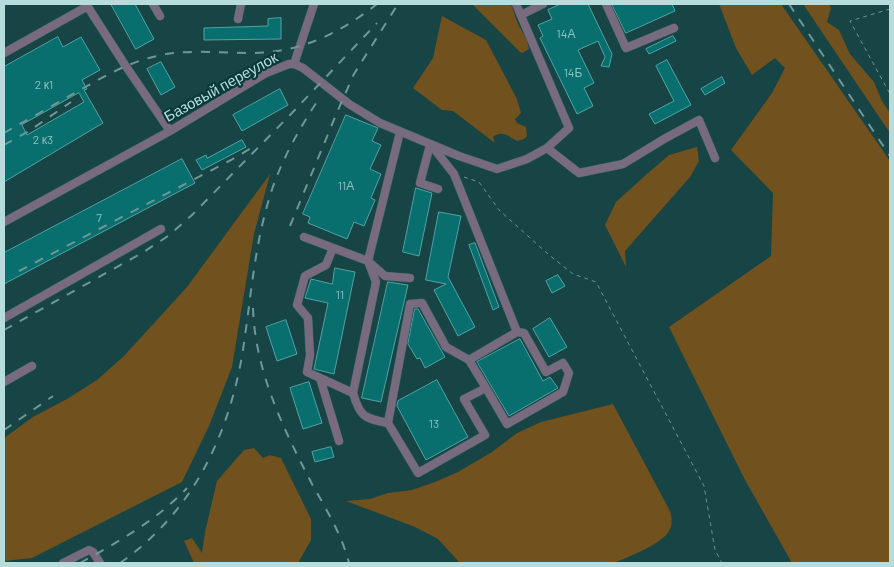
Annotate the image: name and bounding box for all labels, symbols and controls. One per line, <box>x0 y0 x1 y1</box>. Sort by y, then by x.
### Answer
house number: 14А <box>557 27 575 41</box>
street label: Базовый переулок <box>161 48 281 126</box>
house number: 14Б <box>564 66 582 80</box>
house number: 2 к1 <box>35 78 53 92</box>
house number: 2 к3 <box>33 133 53 147</box>
house number: 11А <box>338 179 354 193</box>
house number: 7 <box>96 211 102 225</box>
house number: 11 <box>336 288 344 302</box>
house number: 13 <box>429 417 439 431</box>

